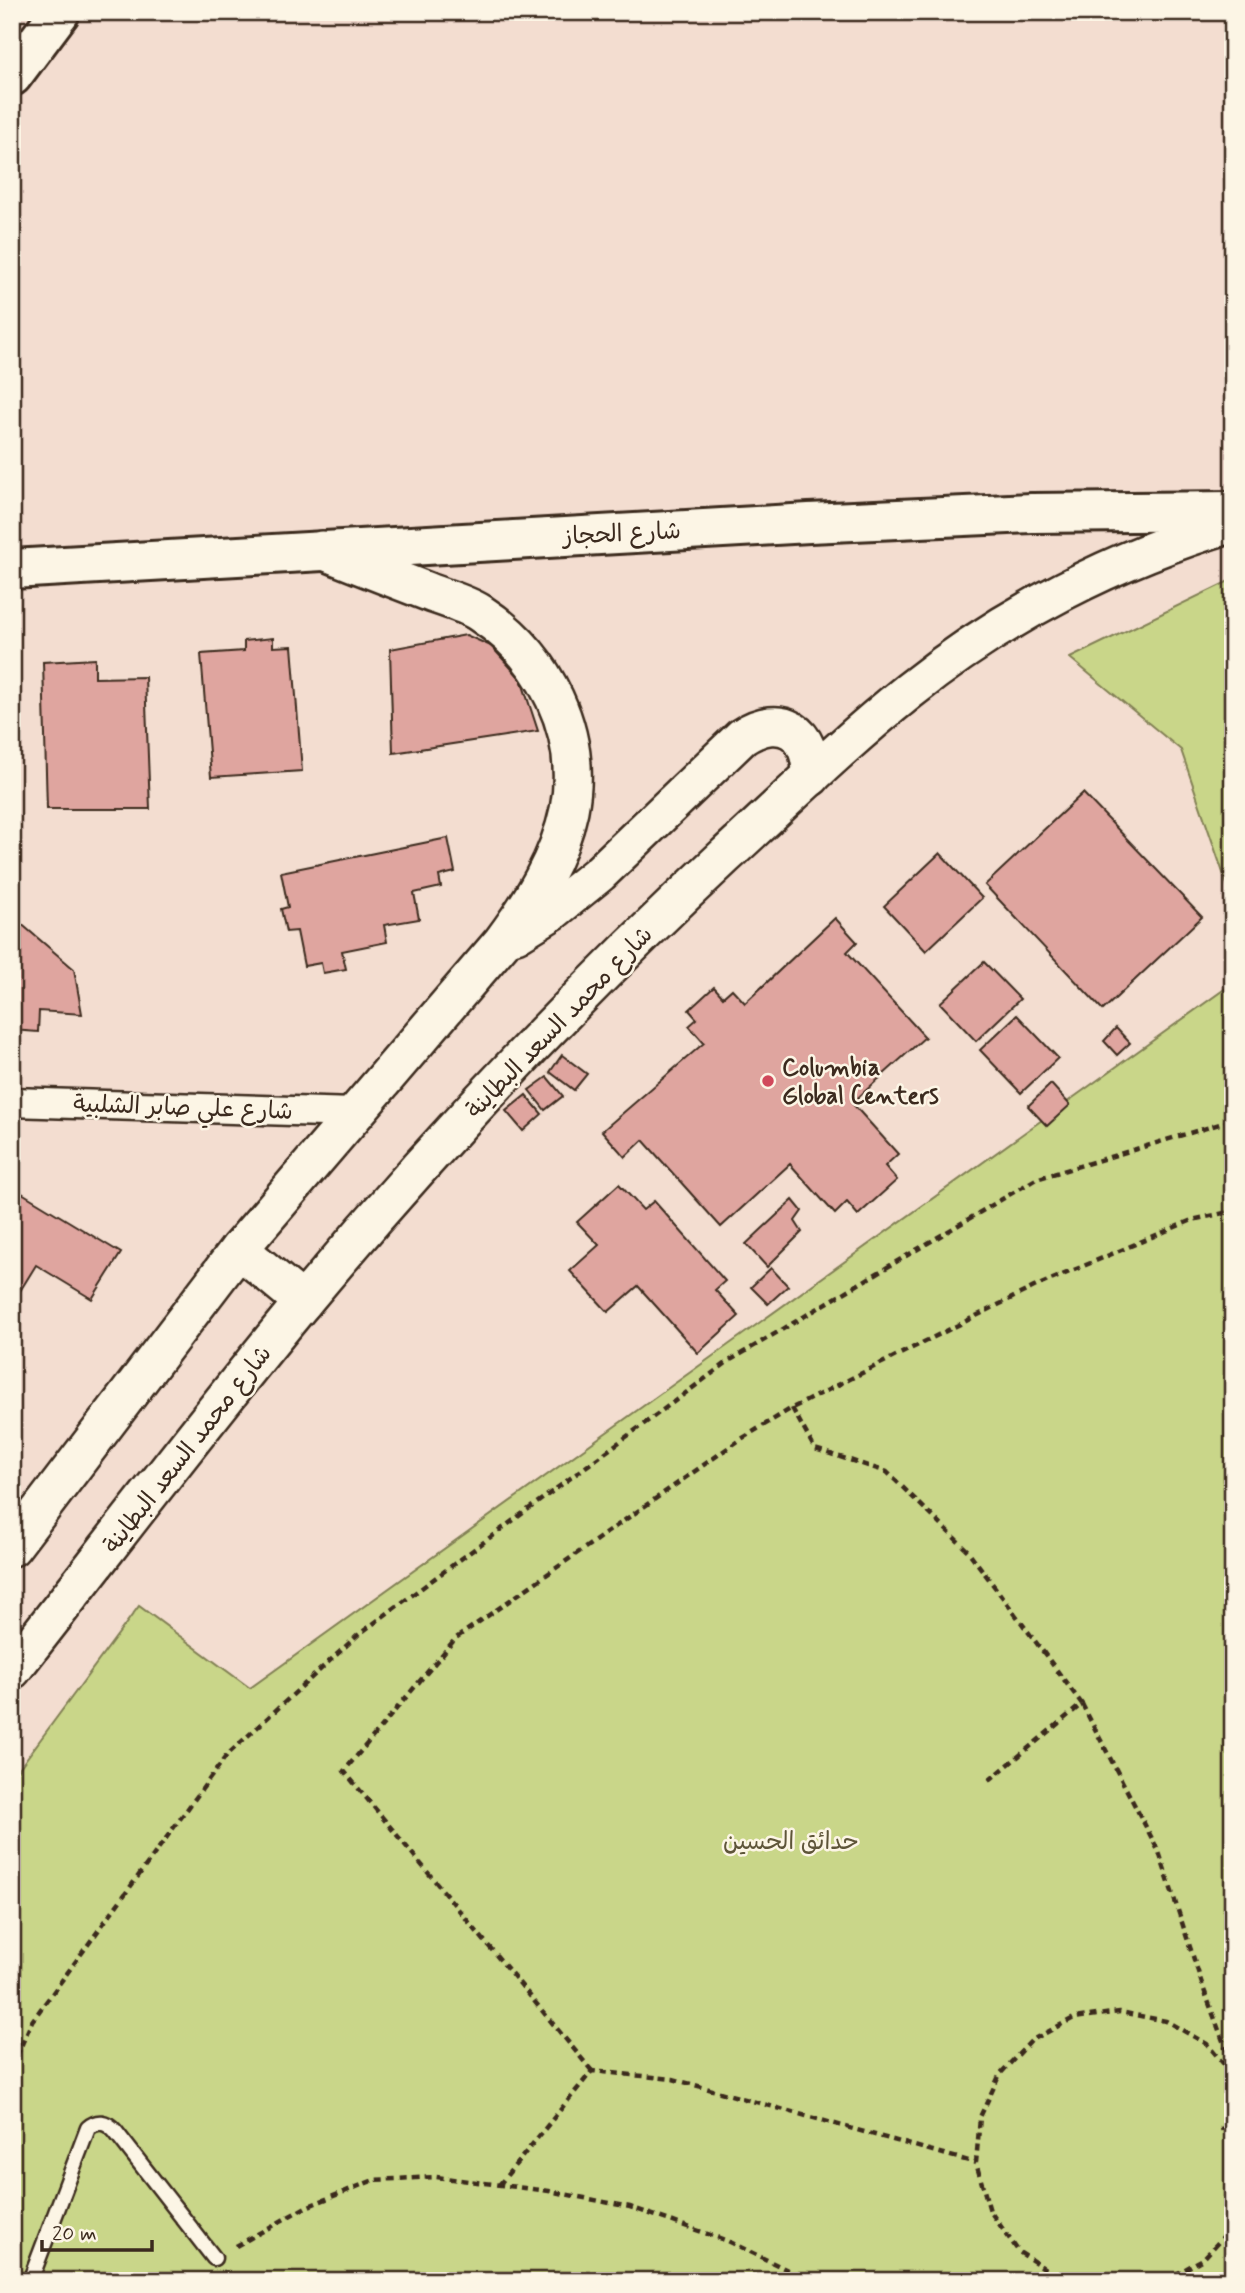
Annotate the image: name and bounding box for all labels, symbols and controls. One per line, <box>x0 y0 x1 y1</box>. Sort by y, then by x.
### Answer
street label: شارع الحجاز <box>560 516 682 553</box>
street label: شارع محمد السعد البطاينة <box>460 920 660 1126</box>
place label: Columbia Global Centers <box>782 1053 939 1112</box>
marker: Columbia Global Centers <box>760 1073 776 1089</box>
street label: شارع علي صابر الشلبية <box>73 1089 293 1132</box>
street label: شارع محمد السعد البطاينة <box>97 1340 279 1560</box>
park label: حدائق الحسين <box>723 1827 859 1858</box>
scale bar <box>42 2209 152 2253</box>
text: 20 m <box>52 2220 97 2248</box>

